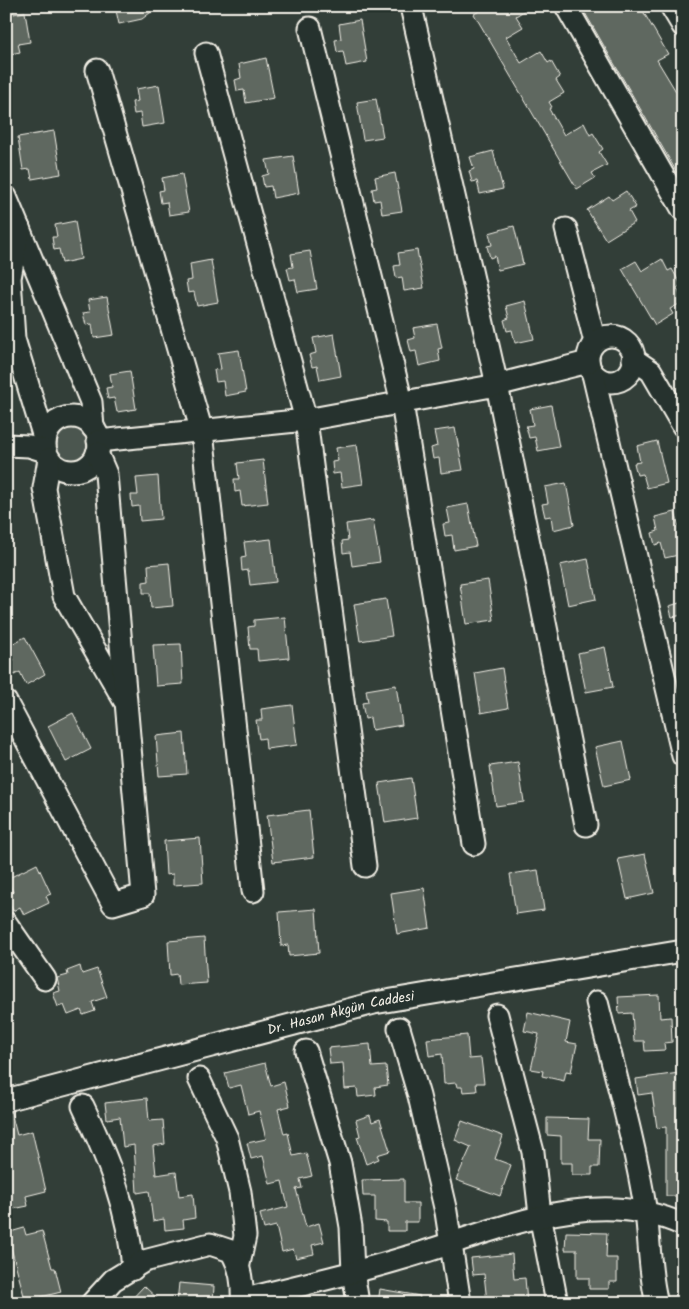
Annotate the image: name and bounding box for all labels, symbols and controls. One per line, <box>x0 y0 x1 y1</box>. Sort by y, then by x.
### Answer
street label: Dr. Hasan Akgün Caddesi <box>265 985 417 1042</box>

